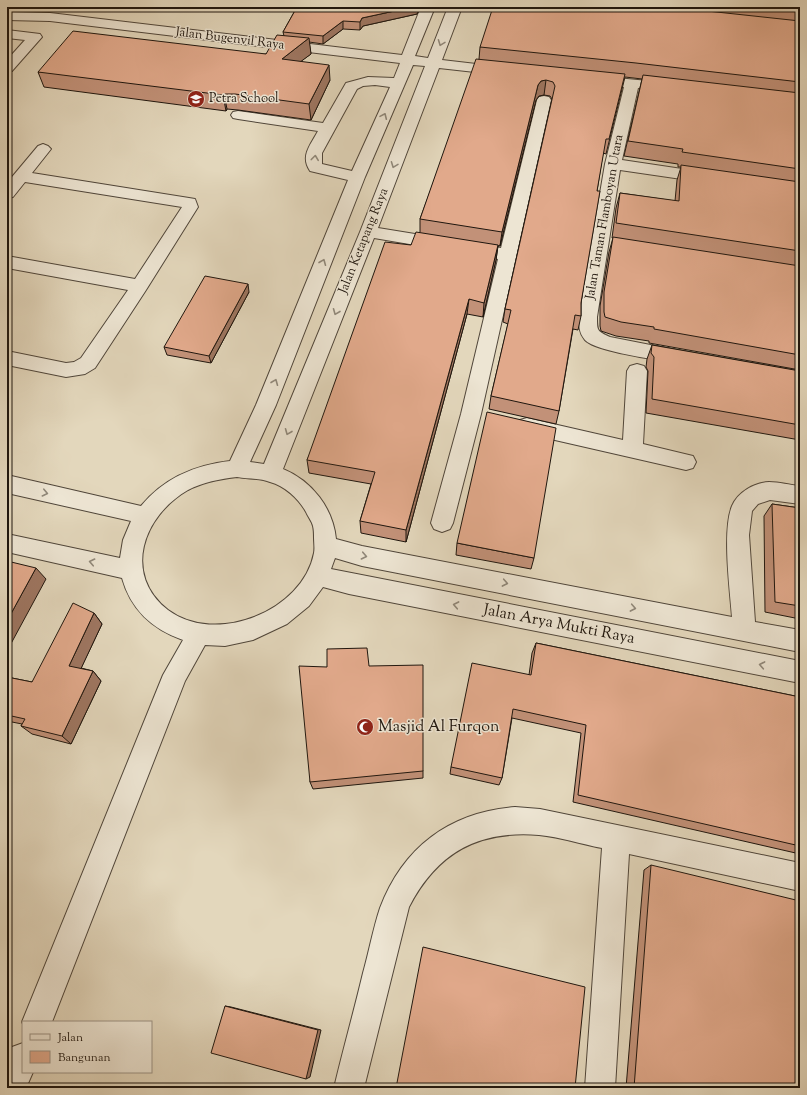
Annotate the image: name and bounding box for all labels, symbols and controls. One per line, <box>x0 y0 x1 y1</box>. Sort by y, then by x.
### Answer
street label: Jalan Bugenvil Raya <box>173 23 286 55</box>
one-way arrow <box>438 39 446 47</box>
school or university icon: Petra School <box>186 89 206 109</box>
place label: Petra School <box>209 90 279 108</box>
one-way arrow <box>380 113 388 120</box>
street label: Jalan Taman Flamboyan Utara <box>581 133 628 302</box>
one-way arrow <box>310 155 319 161</box>
one-way arrow <box>391 160 399 168</box>
street label: Jalan Ketapang Raya <box>334 185 393 297</box>
one-way arrow <box>319 258 327 265</box>
one-way arrow <box>333 307 341 315</box>
one-way arrow <box>270 379 278 387</box>
one-way arrow <box>284 429 292 436</box>
one-way arrow <box>42 488 48 496</box>
one-way arrow <box>361 551 367 559</box>
one-way arrow <box>89 558 95 566</box>
one-way arrow <box>502 579 508 587</box>
street label: Jalan Arya Mukti Raya <box>480 599 637 651</box>
one-way arrow <box>452 601 459 609</box>
one-way arrow <box>630 604 636 612</box>
one-way arrow <box>759 661 765 670</box>
place label: Masjid Al Furqon <box>378 716 500 739</box>
mosque icon: Masjid Al Furqon <box>355 717 375 737</box>
legend <box>22 1021 152 1073</box>
text: Jalan <box>57 1029 83 1047</box>
text: Bangunan <box>58 1049 111 1067</box>

